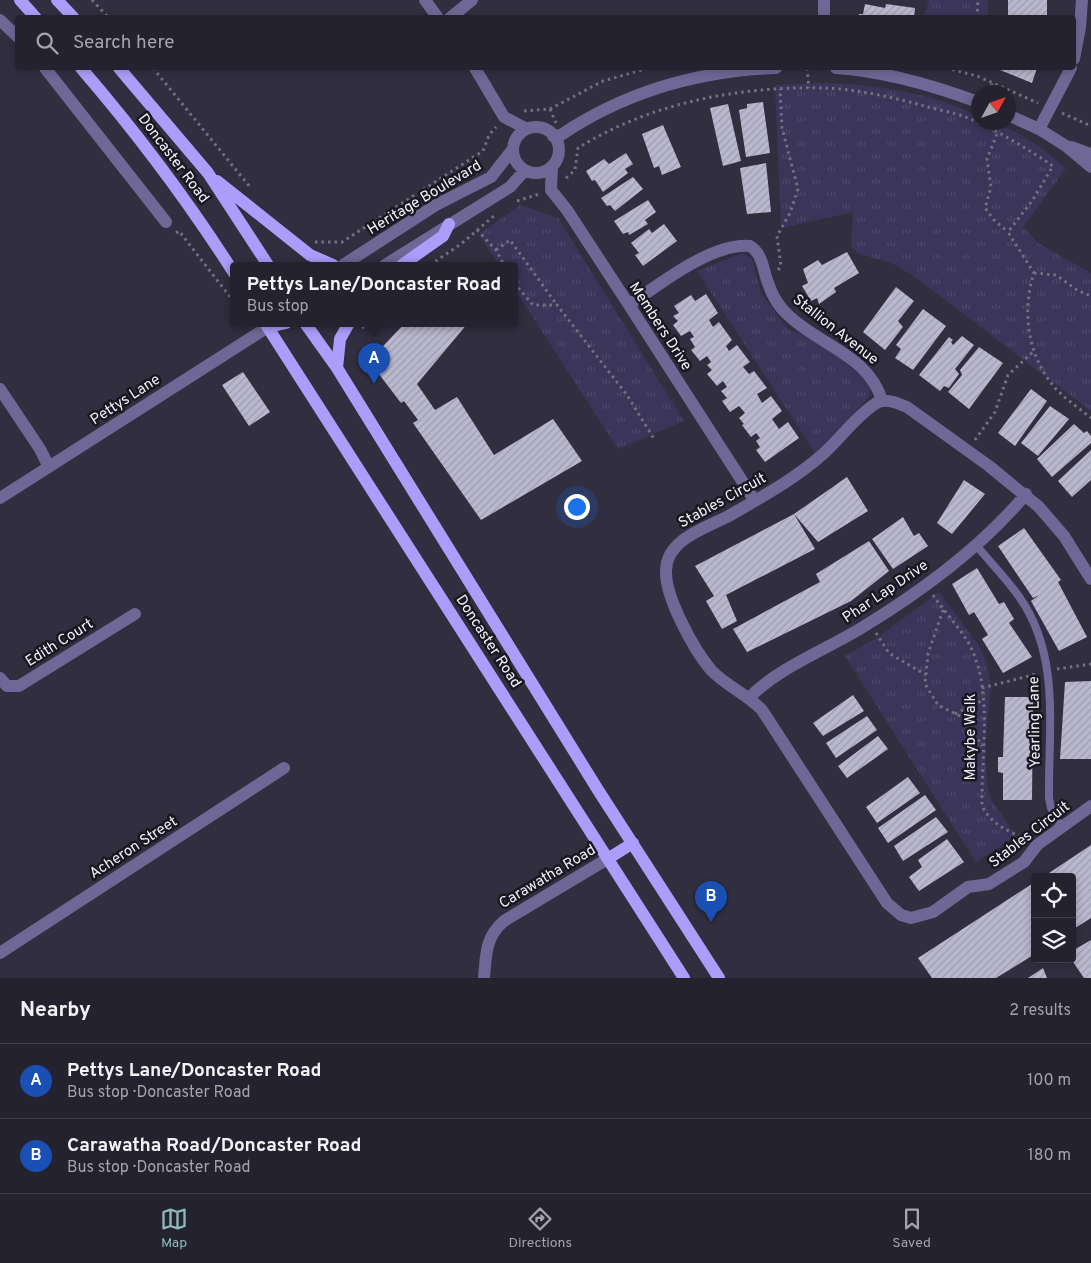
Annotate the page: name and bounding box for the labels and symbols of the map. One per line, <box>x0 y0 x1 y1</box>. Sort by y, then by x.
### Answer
north arrow <box>971 85 1016 130</box>
street label: Doncaster Road <box>133 110 213 207</box>
street label: Heritage Boulevard <box>364 157 485 240</box>
street label: Members Drive <box>624 279 695 375</box>
street label: Stallion Avenue <box>788 291 882 370</box>
pin: A <box>358 343 390 384</box>
street label: Pettys Lane <box>87 371 164 430</box>
street label: Stables Circuit <box>676 469 770 533</box>
your location <box>564 494 590 520</box>
street label: Phar Lap Drive <box>839 557 932 628</box>
street label: Doncaster Road <box>451 592 525 692</box>
street label: Edith Court <box>22 615 97 672</box>
street label: Yearling Lane <box>1025 676 1046 768</box>
street label: Makybe Walk <box>962 693 981 781</box>
street label: Stables Circuit <box>986 798 1074 873</box>
street label: Acheron Street <box>86 813 182 884</box>
street label: Carawatha Road <box>496 841 600 914</box>
pin: B <box>695 881 727 922</box>

